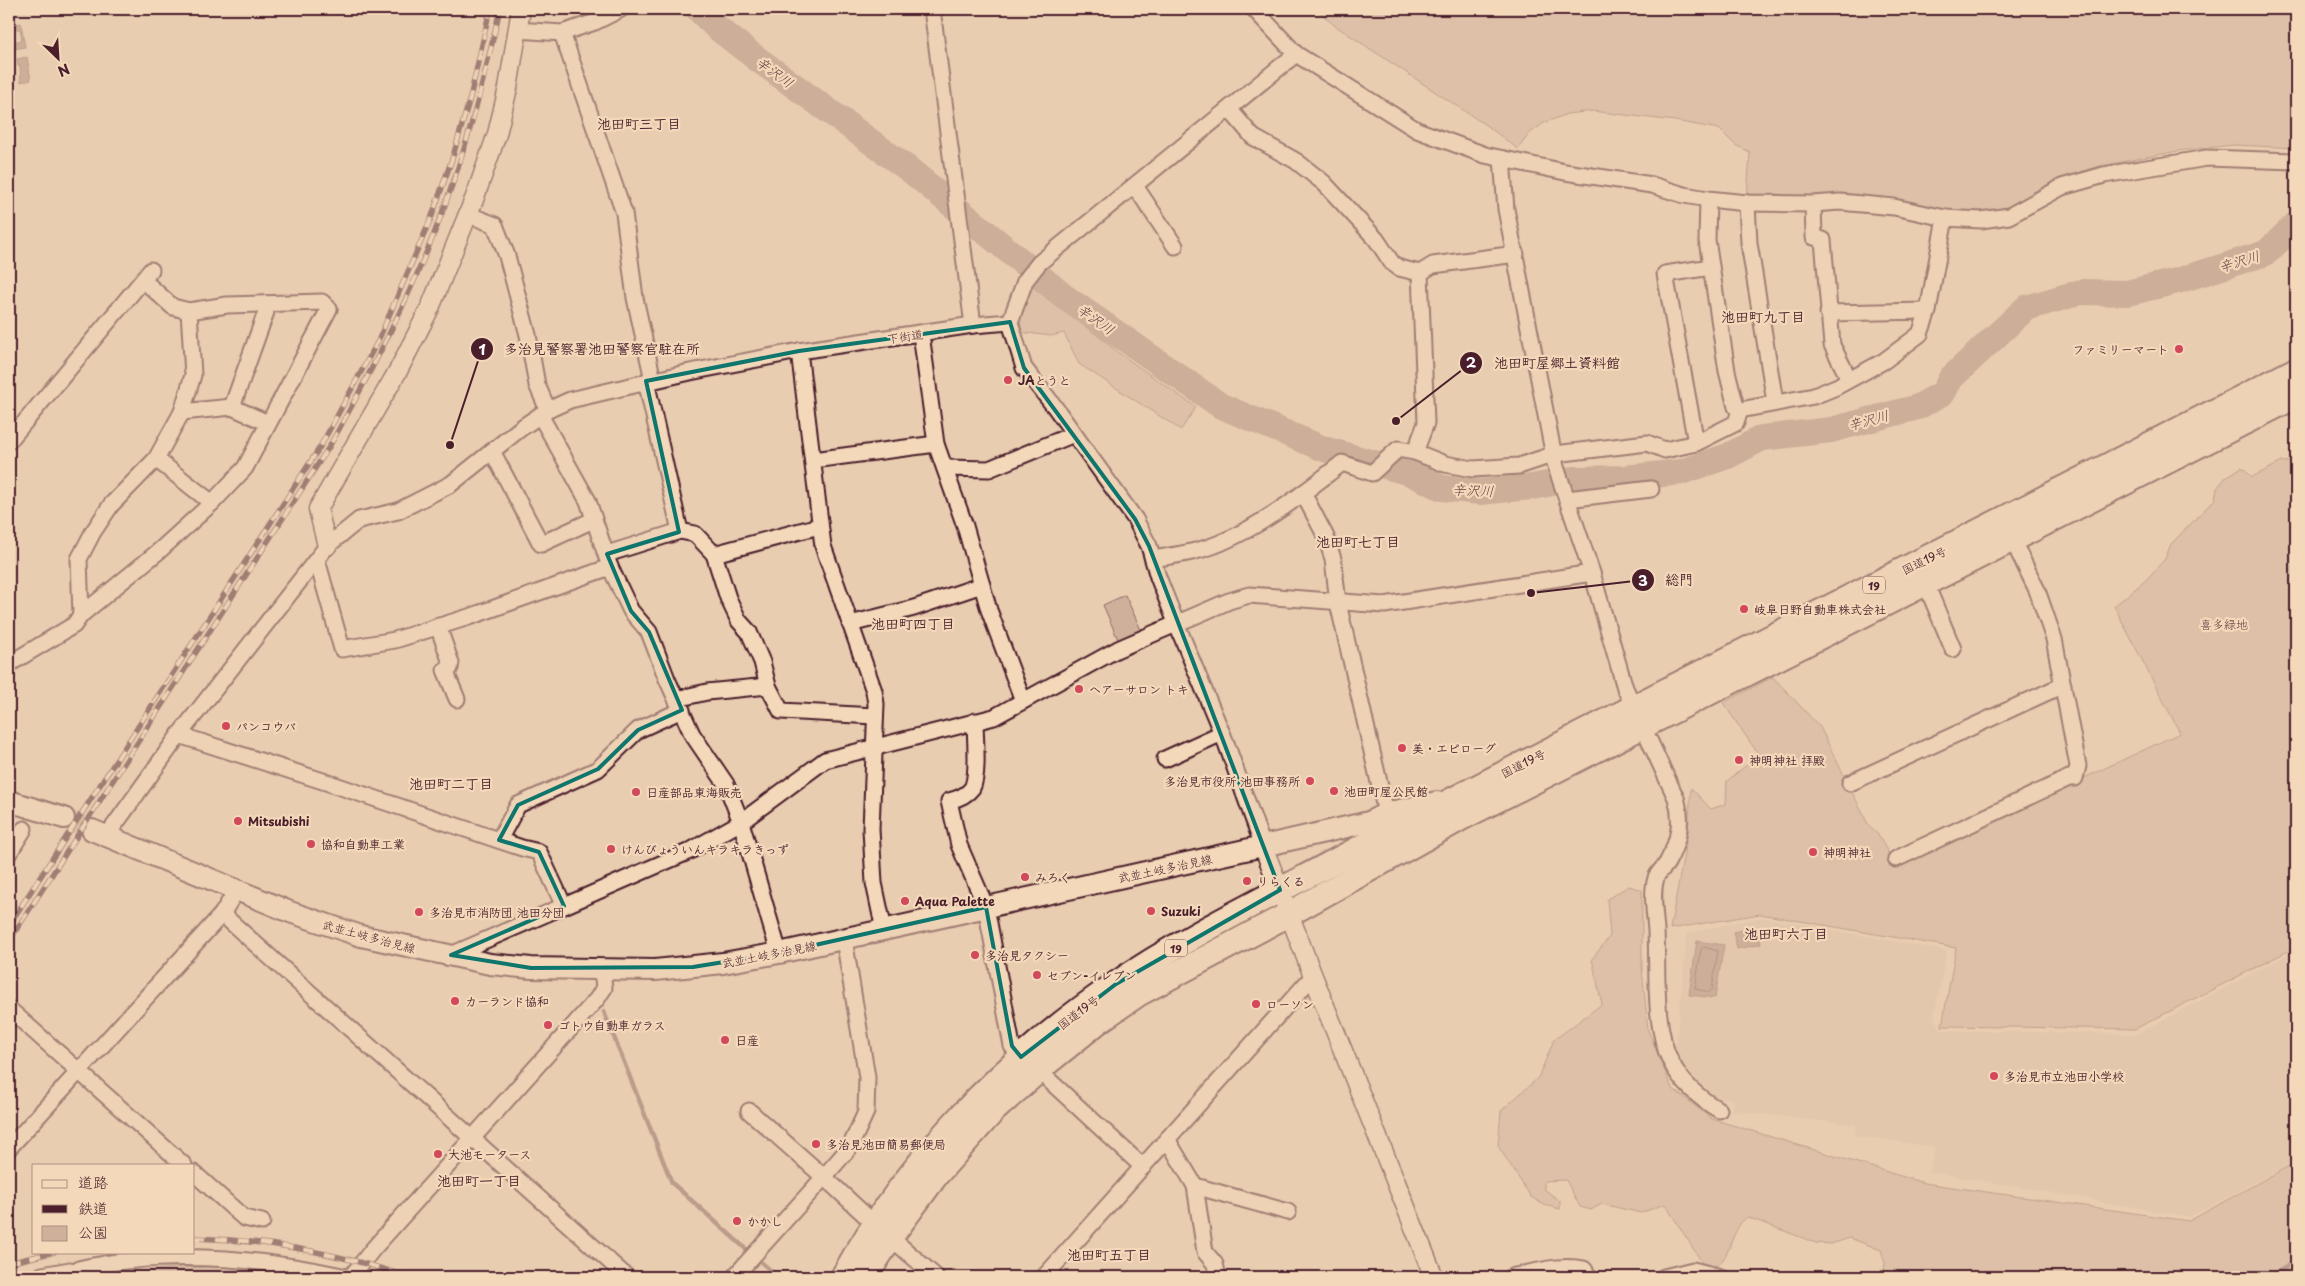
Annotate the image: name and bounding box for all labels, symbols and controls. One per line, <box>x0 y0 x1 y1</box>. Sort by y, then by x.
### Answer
north arrow <box>32 32 82 82</box>
water label: 辛沢川 <box>752 51 798 93</box>
text: N <box>54 58 73 82</box>
district label: 池田町三丁目 <box>597 113 681 134</box>
water label: 辛沢川 <box>2216 245 2262 277</box>
water label: 辛沢川 <box>1073 298 1119 340</box>
district label: 池田町九丁目 <box>1721 306 1805 327</box>
street label: 下街道 <box>886 325 924 347</box>
callout: 多治見警察署池田警察官駐在所 <box>469 335 710 364</box>
text: 1 <box>478 337 486 360</box>
text: 多治見警察署池田警察官駐在所 <box>504 338 700 359</box>
place label: ファミリーマート <box>2073 340 2169 358</box>
marker: ファミリーマート <box>2173 343 2185 355</box>
callout: 池田町屋郷土資料館 <box>1459 349 1630 378</box>
text: 2 <box>1466 350 1477 373</box>
text: 池田町屋郷土資料館 <box>1494 352 1620 373</box>
place label: JAとうと <box>1018 371 1071 389</box>
marker: JAとうと <box>1002 374 1014 386</box>
water label: 辛沢川 <box>1845 404 1891 436</box>
water label: 辛沢川 <box>1452 479 1494 501</box>
district label: 池田町七丁目 <box>1316 531 1400 552</box>
street label: 国道19号 <box>1898 541 1950 579</box>
callout: 総門 <box>1630 566 1703 595</box>
text: 3 <box>1638 568 1648 591</box>
text: 総門 <box>1665 569 1693 590</box>
road number: 19 <box>1863 576 1885 594</box>
place label: 岐阜日野自動車株式会社 <box>1754 600 1886 618</box>
marker: 岐阜日野自動車株式会社 <box>1738 603 1750 615</box>
district label: 池田町四丁目 <box>871 613 955 634</box>
park label: 喜多緑地 <box>2200 615 2248 633</box>
place label: ヘアーサロン トキ <box>1089 680 1189 698</box>
marker: ヘアーサロン トキ <box>1073 683 1085 695</box>
place label: パンコウバ <box>236 717 296 735</box>
marker: パンコウバ <box>220 720 232 732</box>
place label: 美・エピローグ <box>1412 739 1496 757</box>
marker: 美・エピローグ <box>1396 742 1408 754</box>
street label: 国道19号 <box>1497 744 1549 782</box>
place label: 神明神社 拝殿 <box>1749 751 1825 769</box>
marker: 神明神社 拝殿 <box>1733 754 1745 766</box>
place label: 多治見市役所 池田事務所 <box>1164 772 1301 790</box>
district label: 池田町二丁目 <box>409 773 493 794</box>
marker: 多治見市役所 池田事務所 <box>1304 775 1316 787</box>
place label: 池田町屋公民館 <box>1344 782 1428 800</box>
place label: 日産部品東海販売 <box>646 783 742 801</box>
marker: 池田町屋公民館 <box>1328 785 1340 797</box>
marker: 日産部品東海販売 <box>630 786 642 798</box>
place label: Mitsubishi <box>248 812 310 830</box>
marker: Mitsubishi <box>232 815 244 827</box>
place label: 協和自動車工業 <box>321 835 405 853</box>
marker: 協和自動車工業 <box>305 838 317 850</box>
place label: けんびょういんキラキラきっず <box>621 840 789 858</box>
marker: けんびょういんキラキラきっず <box>605 843 617 855</box>
place label: 神明神社 <box>1823 843 1871 861</box>
marker: 神明神社 <box>1807 846 1819 858</box>
street label: 武並土岐多治見線 <box>1116 849 1214 887</box>
place label: みろく <box>1035 868 1071 886</box>
marker: みろく <box>1019 871 1031 883</box>
place label: りらくる <box>1257 872 1305 890</box>
marker: りらくる <box>1241 875 1253 887</box>
place label: Aqua Palette <box>914 892 995 910</box>
marker: Aqua Palette <box>899 895 911 907</box>
place label: Suzuki <box>1161 902 1201 920</box>
place label: 多治見市消防団 池田分団 <box>429 903 565 921</box>
marker: Suzuki <box>1145 905 1157 917</box>
marker: 多治見市消防団 池田分団 <box>413 906 425 918</box>
street label: 武並土岐多治見線 <box>320 915 418 957</box>
district label: 池田町六丁目 <box>1744 923 1828 944</box>
street label: 武並土岐多治見線 <box>720 936 818 972</box>
road number: 19 <box>1165 940 1187 956</box>
place label: 多治見タクシー <box>985 946 1069 964</box>
marker: 多治見タクシー <box>969 949 981 961</box>
place label: セブン-イレブン <box>1047 966 1137 984</box>
marker: セブン-イレブン <box>1031 969 1043 981</box>
street label: 国道19号 <box>1053 990 1103 1034</box>
place label: カーランド協和 <box>465 992 549 1010</box>
marker: カーランド協和 <box>449 995 461 1007</box>
place label: ローソン <box>1266 995 1314 1013</box>
marker: ローソン <box>1250 998 1262 1010</box>
place label: ゴトウ自動車ガラス <box>558 1016 666 1034</box>
marker: ゴトウ自動車ガラス <box>542 1019 554 1031</box>
place label: 日産 <box>735 1031 759 1049</box>
marker: 日産 <box>719 1034 731 1046</box>
place label: 多治見市立池田小学校 <box>2004 1067 2124 1085</box>
marker: 多治見市立池田小学校 <box>1988 1070 2000 1082</box>
place label: 多治見池田簡易郵便局 <box>826 1135 946 1153</box>
marker: 多治見池田簡易郵便局 <box>810 1138 822 1150</box>
place label: 大池モータース <box>448 1145 531 1163</box>
marker: 大池モータース <box>432 1148 444 1160</box>
legend <box>32 1164 195 1254</box>
text: 道路 <box>78 1170 108 1193</box>
district label: 池田町一丁目 <box>437 1170 521 1191</box>
text: 鉄道 <box>78 1196 108 1219</box>
place label: かかし <box>747 1212 783 1230</box>
marker: かかし <box>731 1215 743 1227</box>
text: 公園 <box>78 1220 108 1243</box>
district label: 池田町五丁目 <box>1067 1244 1151 1265</box>

